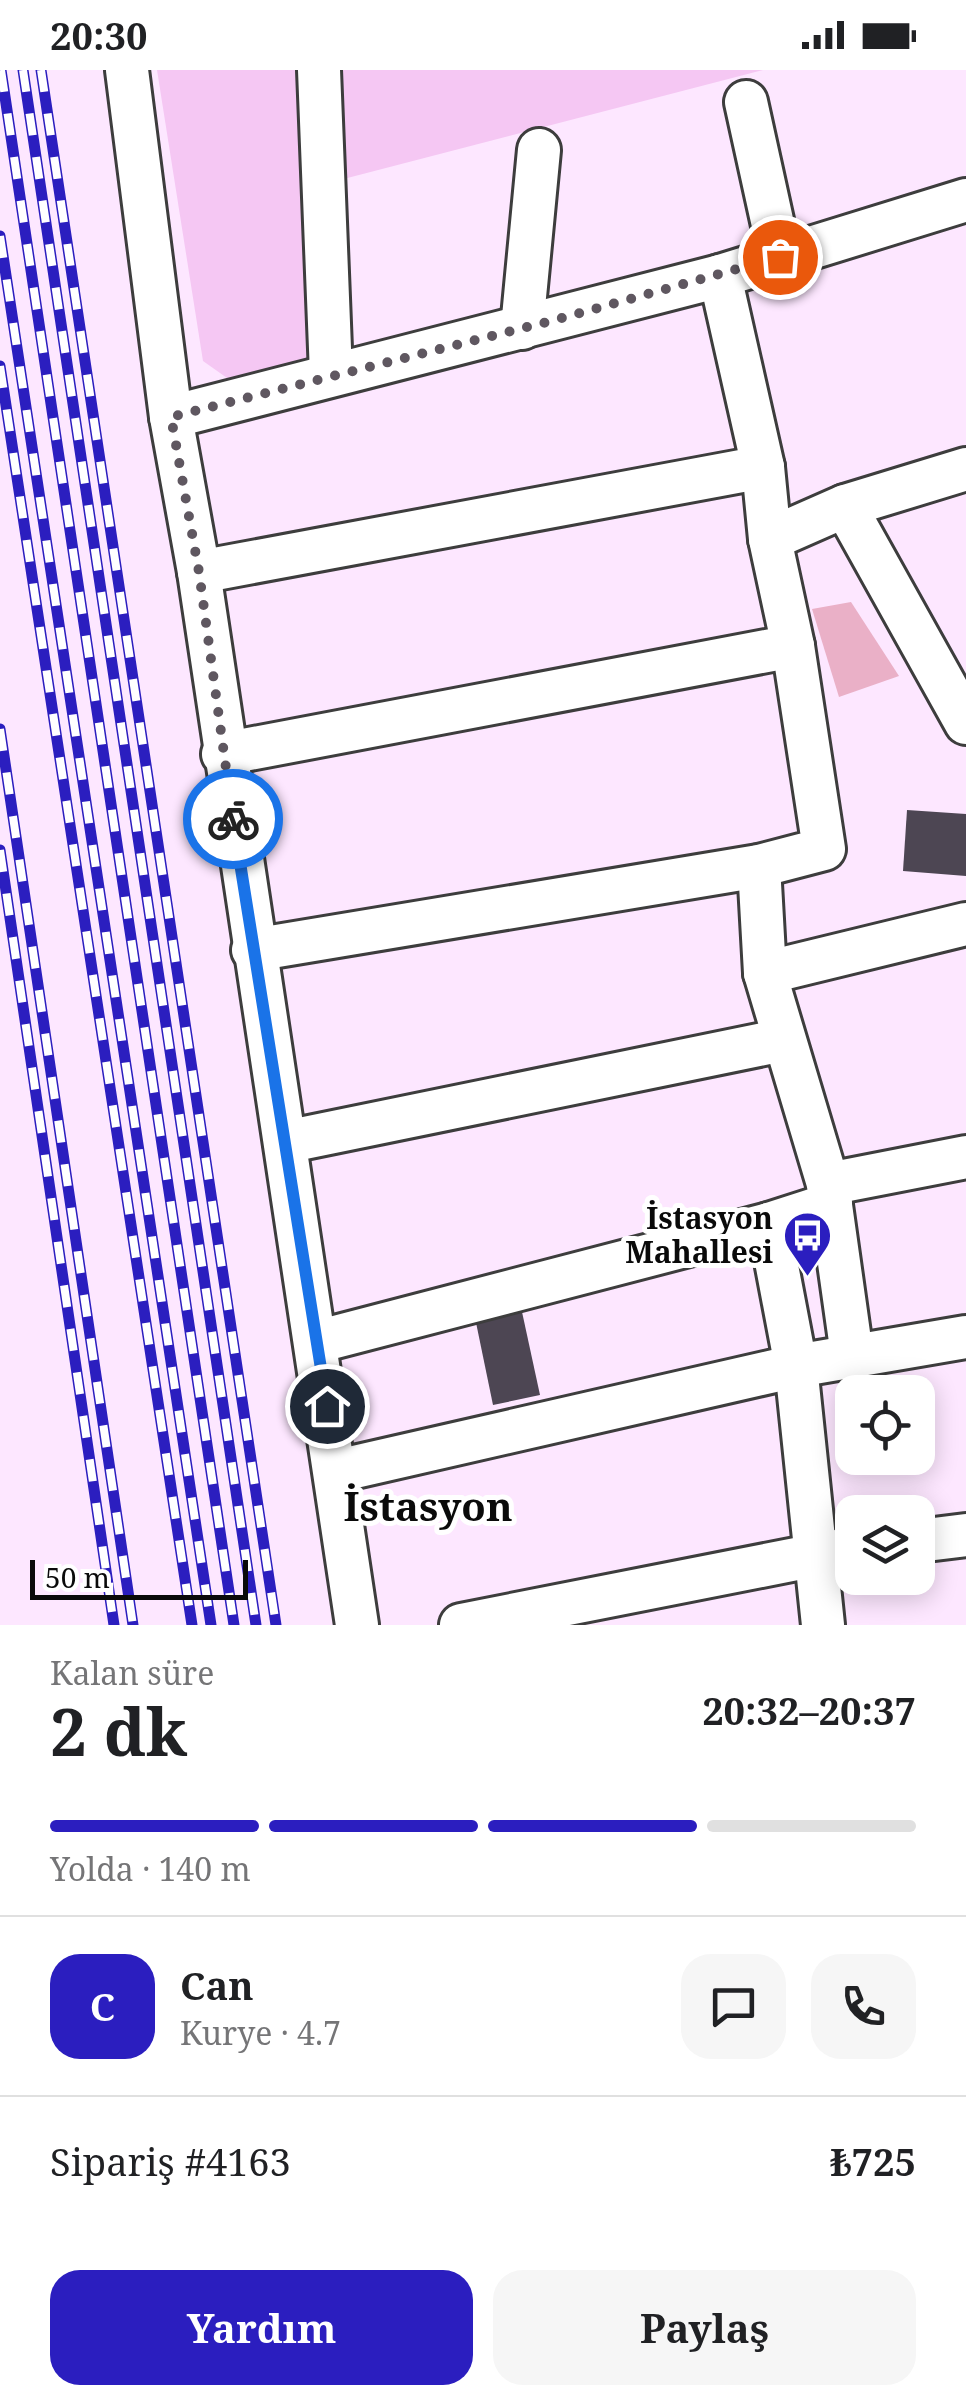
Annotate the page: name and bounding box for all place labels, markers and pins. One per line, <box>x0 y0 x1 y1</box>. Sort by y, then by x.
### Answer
pin <box>738 215 823 300</box>
place label: İstasyon Mahallesi <box>625 1197 773 1272</box>
bus stop icon: İstasyon Mahallesi <box>782 1210 834 1278</box>
pin <box>285 1364 370 1449</box>

